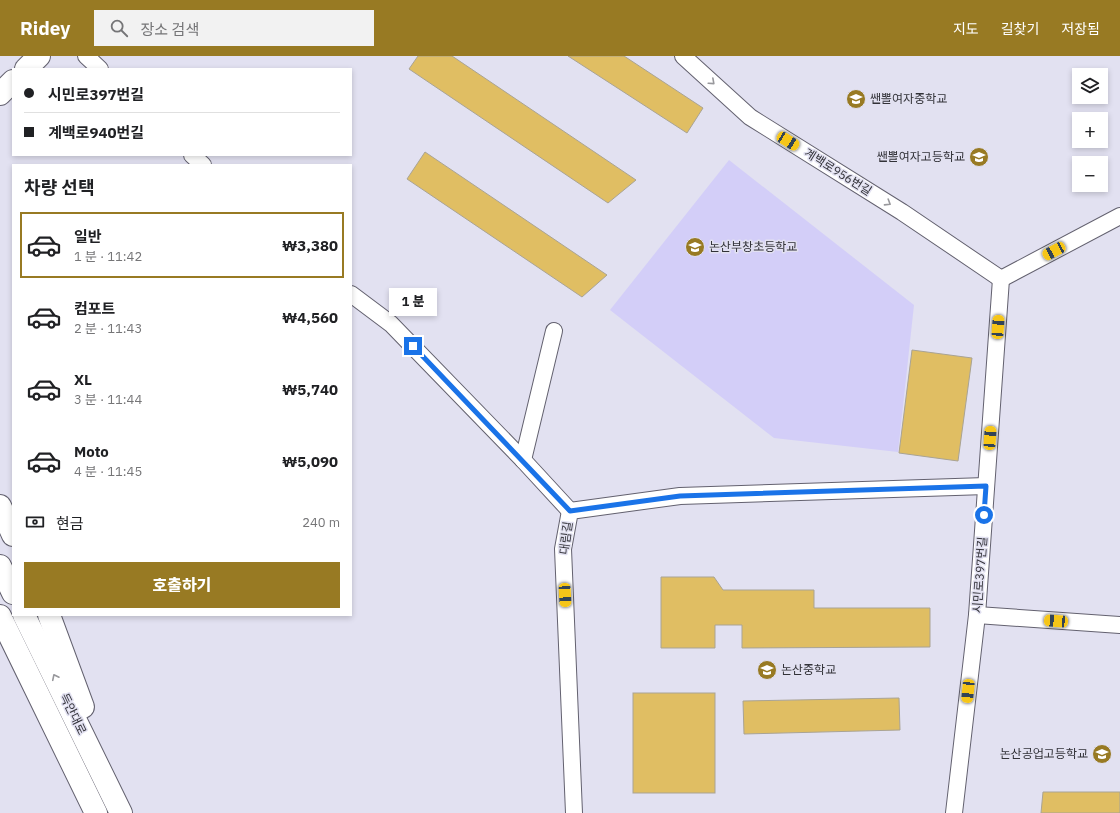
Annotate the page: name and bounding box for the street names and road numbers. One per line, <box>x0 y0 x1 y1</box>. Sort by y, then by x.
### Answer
street label: 계백로956번길 <box>802 145 875 198</box>
street label: 대림길 <box>556 520 575 555</box>
street label: 시민로397번길 <box>969 536 990 614</box>
street label: 득안대로 <box>57 691 90 737</box>

